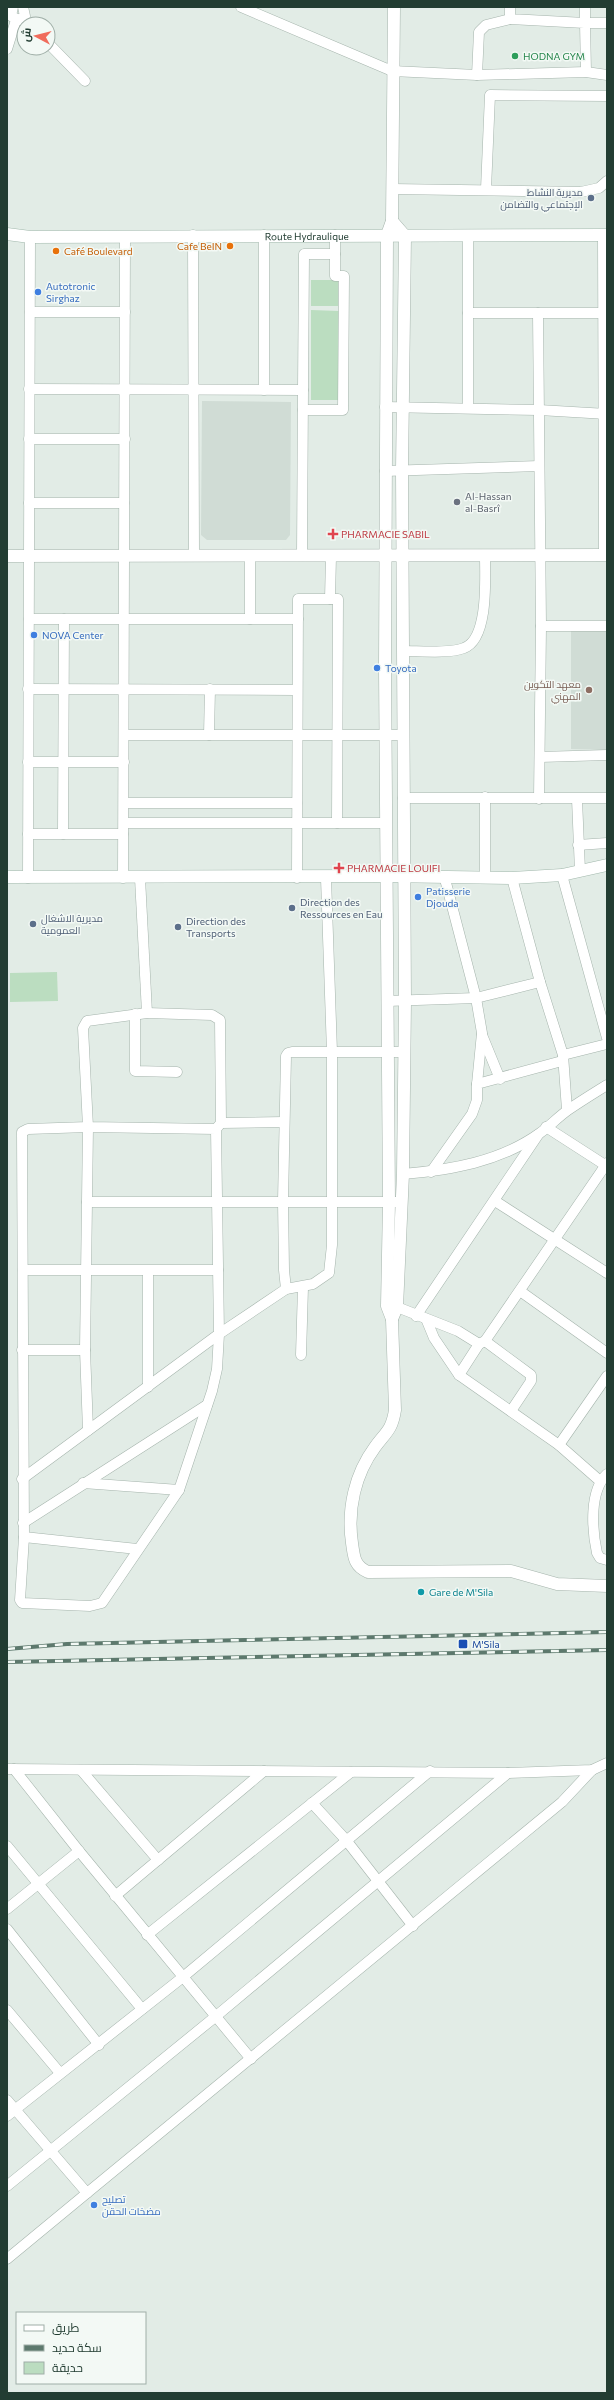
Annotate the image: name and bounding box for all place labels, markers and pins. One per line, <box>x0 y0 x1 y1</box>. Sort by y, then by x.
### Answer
place label: HODNA GYM <box>523 50 585 62</box>
marker: HODNA GYM <box>510 51 520 61</box>
place label: مديرية النشاط الإجتماعي والتضامن <box>500 186 583 212</box>
marker: مديرية النشاط الإجتماعي والتضامن <box>586 193 596 203</box>
place label: Cafe BeIN <box>177 240 222 252</box>
marker: Cafe BeIN <box>225 241 235 251</box>
place label: Café Boulevard <box>64 245 133 257</box>
marker: Café Boulevard <box>51 246 61 256</box>
place label: Autotronic Sirghaz <box>46 280 96 304</box>
marker: Autotronic Sirghaz <box>33 287 43 297</box>
place label: Al-Hassan al-Basrî <box>465 490 511 514</box>
marker: Al-Hassan al-Basrî <box>452 497 462 507</box>
place label: PHARMACIE SABIL <box>341 528 430 540</box>
marker: PHARMACIE SABIL <box>328 529 338 539</box>
place label: NOVA Center <box>42 629 104 641</box>
marker: NOVA Center <box>29 630 39 640</box>
place label: Toyota <box>385 662 417 674</box>
marker: Toyota <box>372 663 382 673</box>
place label: معهد التكوين المهني <box>524 678 581 704</box>
marker: معهد التكوين المهني <box>584 685 594 695</box>
place label: PHARMACIE LOUIFI <box>347 862 440 874</box>
marker: PHARMACIE LOUIFI <box>334 863 344 873</box>
place label: Patisserie Djouda <box>426 885 470 909</box>
marker: Patisserie Djouda <box>413 892 423 902</box>
place label: Direction des Ressources en Eau <box>300 896 382 920</box>
marker: Direction des Ressources en Eau <box>287 903 297 913</box>
place label: مديرية الاشغال العمومية <box>41 912 103 936</box>
place label: Direction des Transports <box>186 915 246 939</box>
marker: مديرية الاشغال العمومية <box>28 919 38 929</box>
marker: Direction des Transports <box>173 922 183 932</box>
place label: Gare de M'Sila <box>429 1586 493 1598</box>
marker: Gare de M'Sila <box>416 1587 426 1597</box>
marker: M'Sila <box>457 1638 469 1650</box>
place label: M'Sila <box>472 1638 500 1650</box>
place label: تصليح مضخات الحقن <box>102 2193 161 2218</box>
marker: تصليح مضخات الحقن <box>89 2200 99 2210</box>

